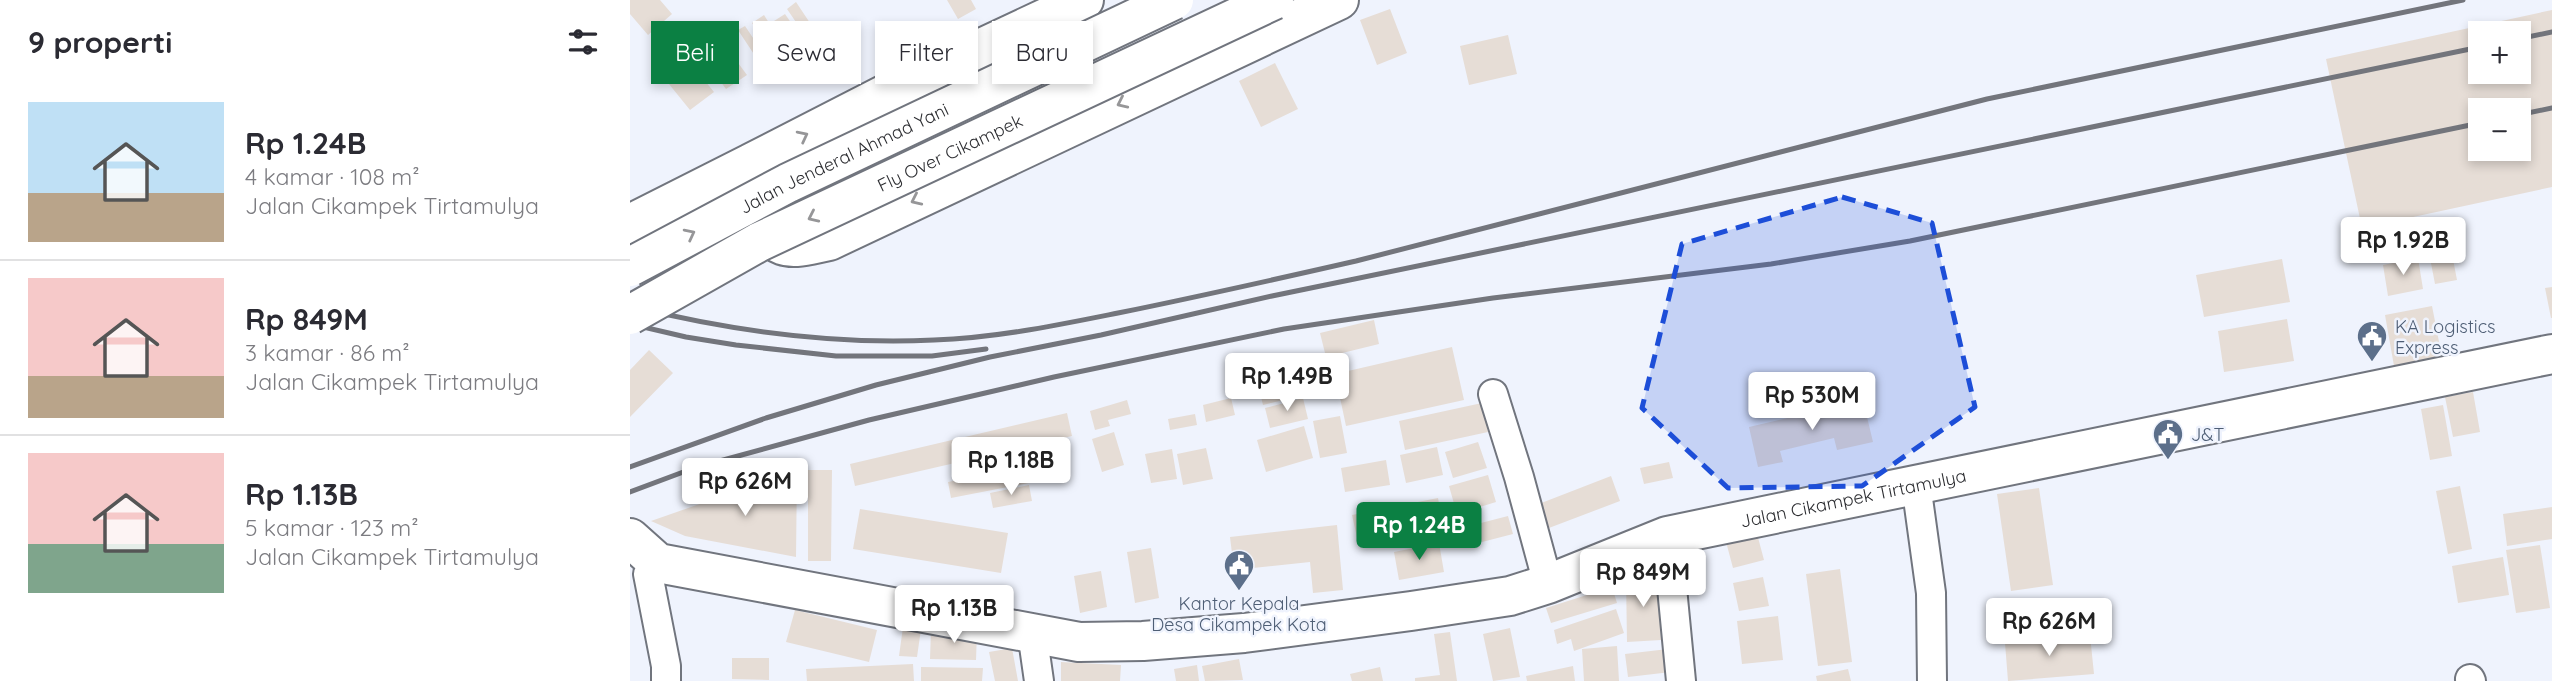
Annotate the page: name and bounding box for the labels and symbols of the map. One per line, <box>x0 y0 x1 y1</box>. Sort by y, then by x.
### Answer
one-way arrow <box>1117 94 1129 108</box>
street label: Jalan Jenderal Ahmad Yani <box>735 97 952 218</box>
street label: Fly Over Cikampek <box>873 108 1026 196</box>
one-way arrow <box>796 131 808 145</box>
one-way arrow <box>911 192 923 206</box>
one-way arrow <box>808 209 820 223</box>
pin: Rp 1.92B <box>2331 218 2475 277</box>
one-way arrow <box>683 228 695 242</box>
place label: KA Logistics Express <box>2395 315 2495 359</box>
public building icon: KA Logistics Express <box>2355 319 2389 363</box>
pin: Rp 1.49B <box>1215 354 1359 413</box>
pin: Rp 530M <box>1747 372 1877 432</box>
public building icon: J&T <box>2151 417 2185 461</box>
place label: J&T <box>2191 423 2225 446</box>
pin: Rp 1.18B <box>939 438 1083 497</box>
pin: Rp 626M <box>680 458 810 518</box>
street label: Jalan Cikampek Tirtamulya <box>1738 463 1968 532</box>
pin: Rp 1.24B <box>1347 503 1491 562</box>
public building icon: Kantor Kepala Desa Cikampek Kota <box>1222 548 1256 592</box>
pin: Rp 849M <box>1578 550 1708 609</box>
pin: Rp 1.13B <box>882 586 1026 645</box>
place label: Kantor Kepala Desa Cikampek Kota <box>1151 592 1327 636</box>
pin: Rp 626M <box>1984 598 2114 658</box>

